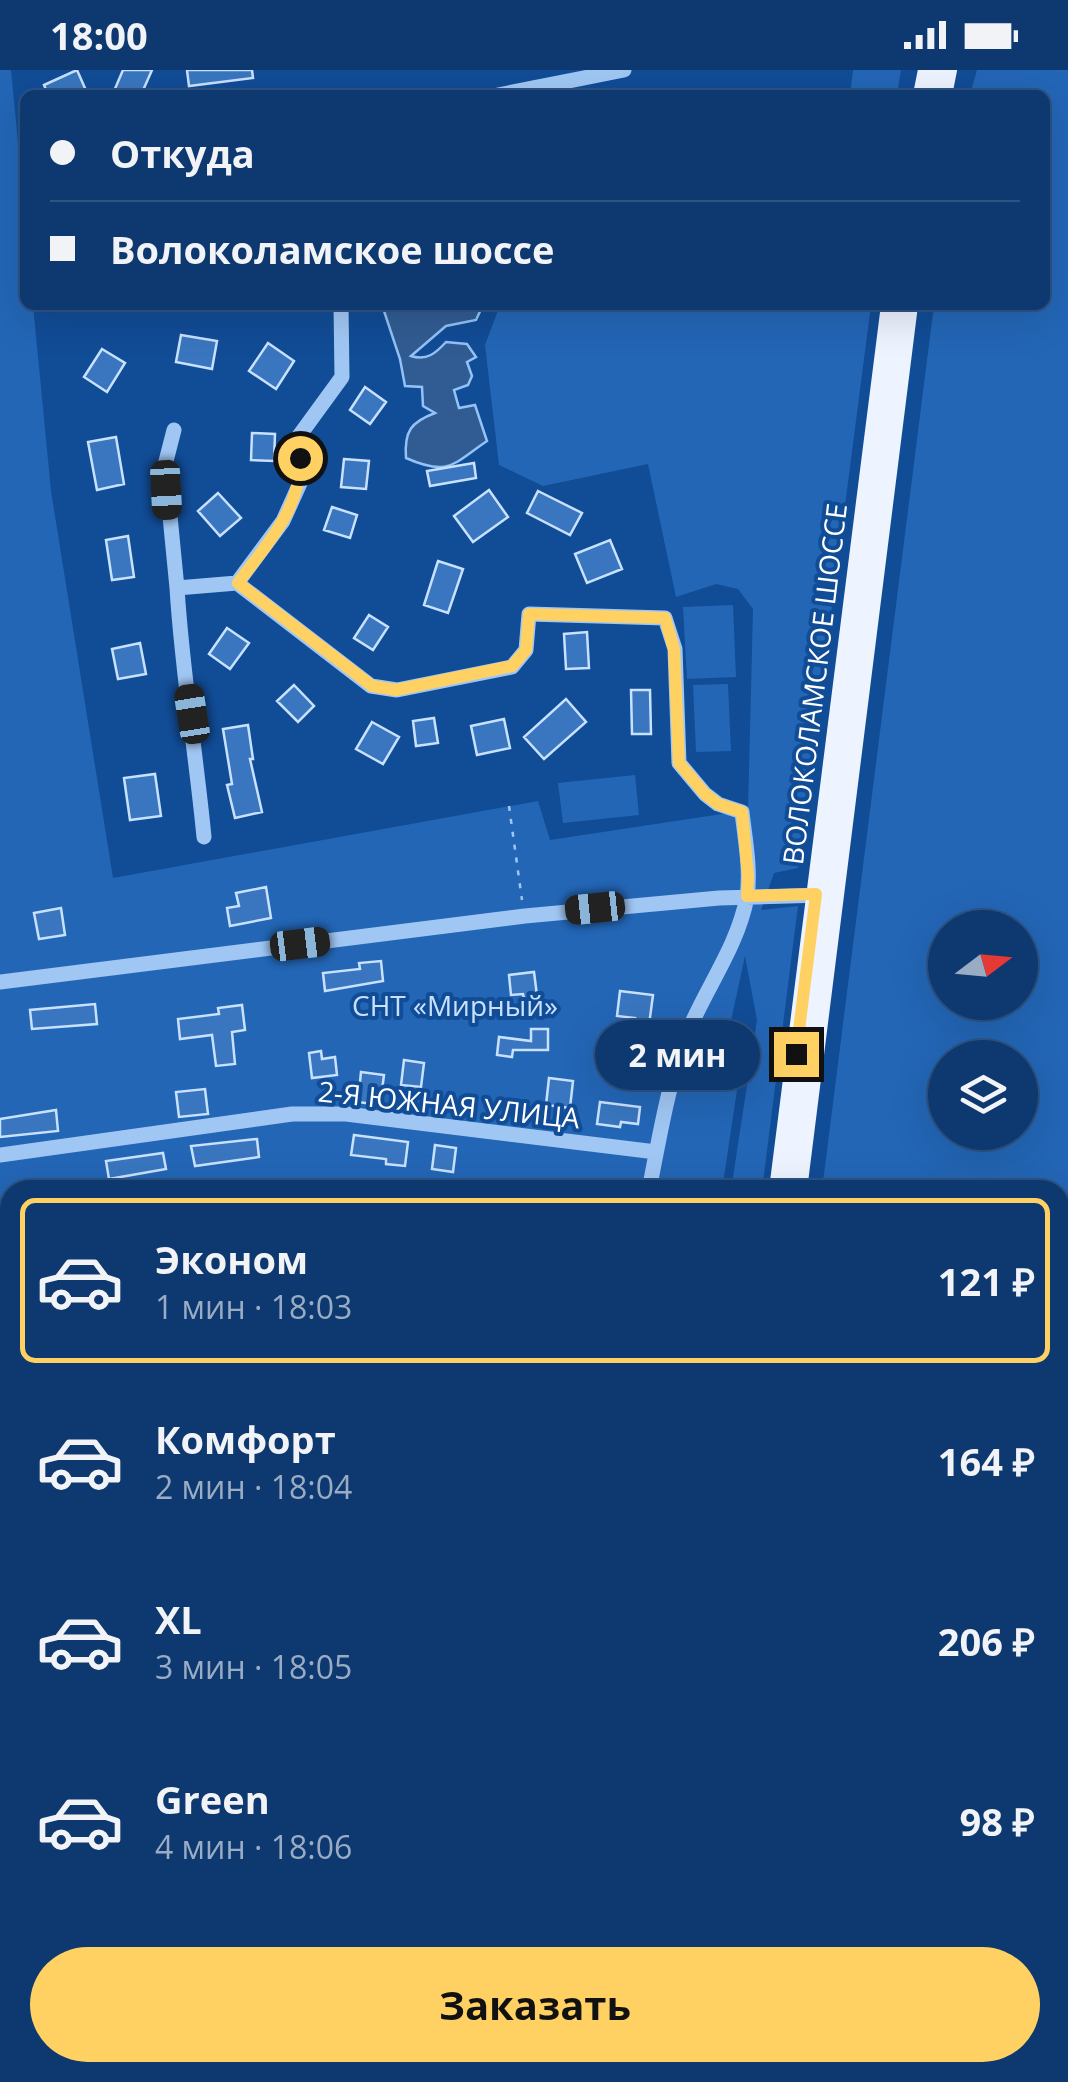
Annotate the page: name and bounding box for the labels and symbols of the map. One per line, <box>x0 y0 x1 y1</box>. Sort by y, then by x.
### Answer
route start <box>278 436 323 481</box>
car <box>149 459 183 521</box>
street label: ВОЛОКОЛАМСКОЕ ШОССЕ <box>773 501 855 867</box>
car <box>172 682 212 746</box>
car <box>564 890 626 926</box>
north arrow <box>928 910 1038 1020</box>
car <box>268 925 332 963</box>
park label: СНТ «Мирный» <box>352 986 558 1024</box>
callout: 2 мин <box>596 1019 761 1089</box>
route end <box>774 1032 819 1077</box>
street label: 2-Я ЮЖНАЯ УЛИЦА <box>316 1071 582 1137</box>

